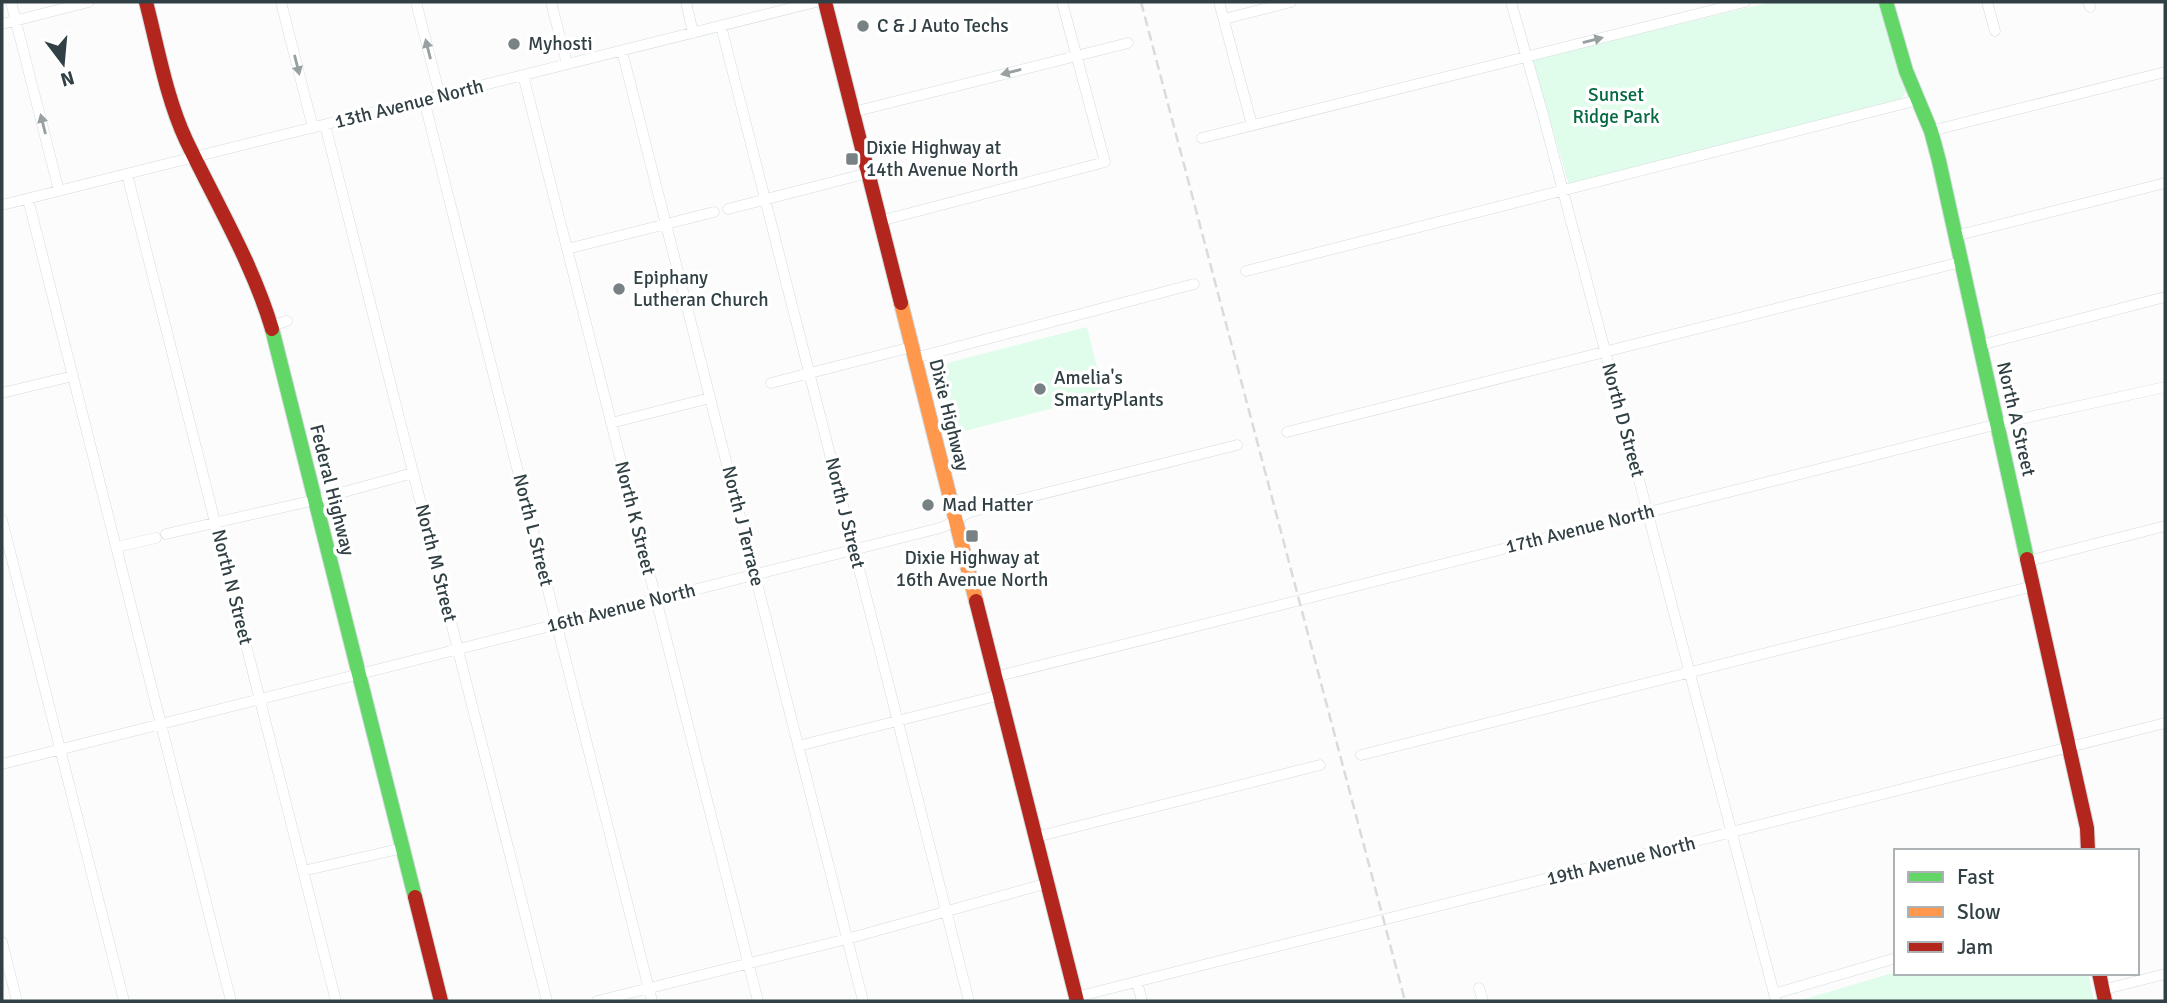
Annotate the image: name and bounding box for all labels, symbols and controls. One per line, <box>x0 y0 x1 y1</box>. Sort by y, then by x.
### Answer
place label: C & J Auto Techs <box>877 14 1009 38</box>
marker: C & J Auto Techs <box>855 18 871 34</box>
north arrow <box>28 28 98 98</box>
place label: Myhosti <box>528 32 593 56</box>
one-way arrow <box>1582 34 1604 45</box>
marker: Myhosti <box>506 36 522 52</box>
one-way arrow <box>422 38 433 60</box>
one-way arrow <box>292 54 303 76</box>
text: N <box>58 65 77 92</box>
one-way arrow <box>1000 67 1022 78</box>
street label: 13th Avenue North <box>332 74 486 134</box>
park label: Sunset Ridge Park <box>1573 83 1660 129</box>
one-way arrow <box>37 113 48 135</box>
place label: Dixie Highway at 14th Avenue North <box>866 136 1018 182</box>
marker: Dixie Highway at 14th Avenue North <box>844 151 860 167</box>
place label: Epiphany Lutheran Church <box>633 266 769 312</box>
marker: Epiphany Lutheran Church <box>611 281 627 297</box>
street label: Dixie Highway <box>923 356 975 474</box>
street label: North A Street <box>1991 359 2041 479</box>
street label: North D Street <box>1596 360 1650 480</box>
place label: Amelia's SmartyPlants <box>1054 366 1164 412</box>
marker: Amelia's SmartyPlants <box>1032 381 1048 397</box>
street label: Federal Highway <box>304 422 360 558</box>
street label: North J Street <box>820 455 870 571</box>
street label: North K Street <box>609 459 661 578</box>
street label: North J Terrace <box>716 463 770 589</box>
street label: North L Street <box>507 471 559 589</box>
place label: Mad Hatter <box>942 493 1033 517</box>
marker: Mad Hatter <box>920 497 936 513</box>
street label: 17th Avenue North <box>1503 499 1657 559</box>
street label: North M Street <box>410 502 462 625</box>
street label: North N Street <box>206 527 258 647</box>
marker: Dixie Highway at 16th Avenue North <box>964 528 980 544</box>
place label: Dixie Highway at 16th Avenue North <box>896 546 1048 592</box>
street label: 16th Avenue North <box>544 578 698 638</box>
street label: 19th Avenue North <box>1544 831 1698 891</box>
legend <box>1894 849 2139 975</box>
text: Fast <box>1957 864 1994 890</box>
text: Slow <box>1957 899 2001 925</box>
text: Jam <box>1957 934 1993 960</box>

